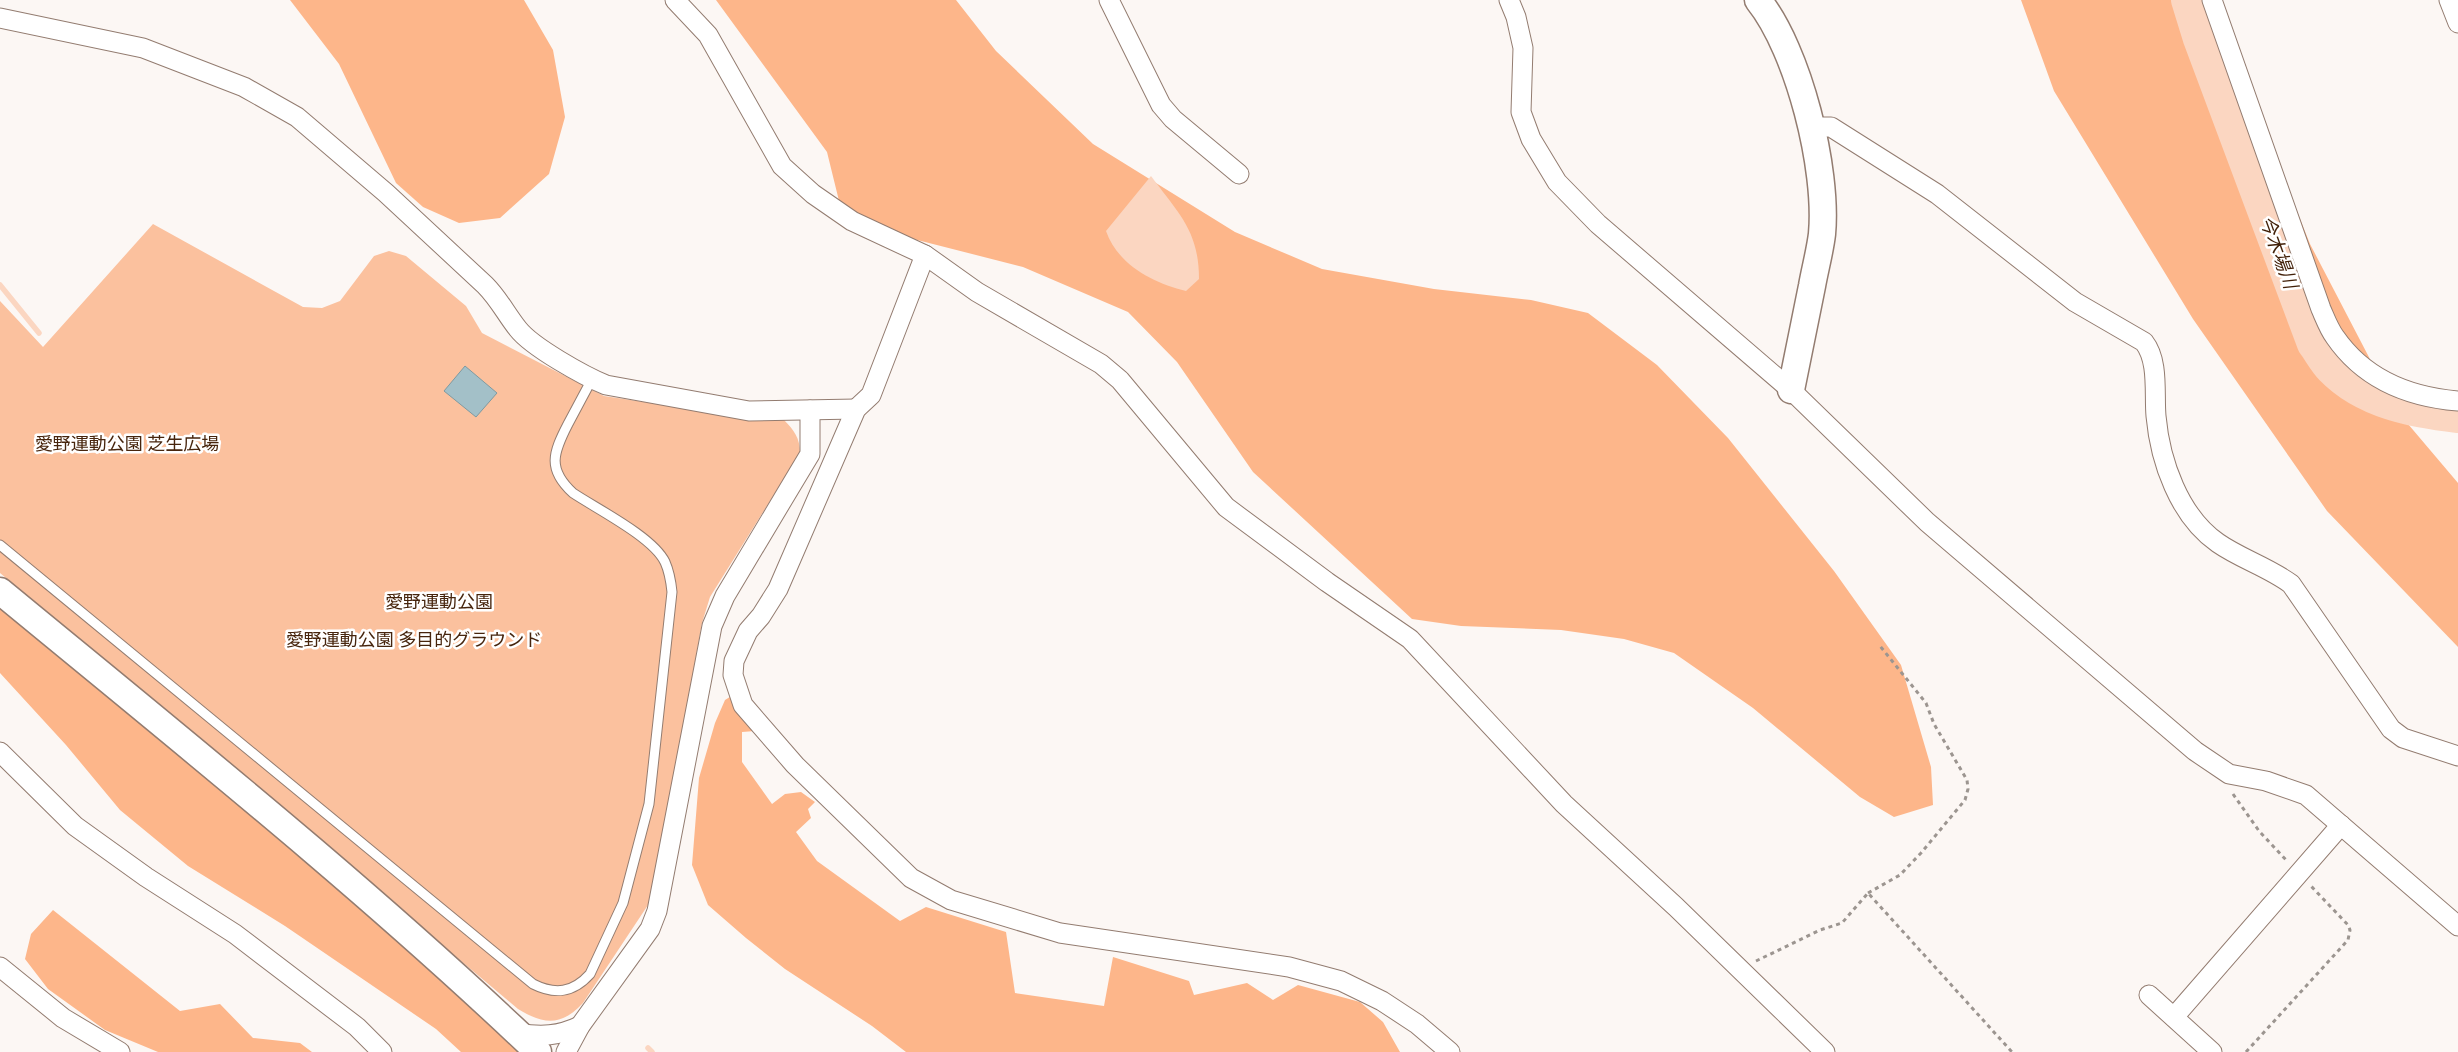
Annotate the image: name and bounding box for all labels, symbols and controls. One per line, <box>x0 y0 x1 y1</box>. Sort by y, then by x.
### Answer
water label: 今木場川 <box>2255 213 2303 294</box>
park label: 愛野運動公園 芝生広場 <box>35 433 219 455</box>
park label: 愛野運動公園 <box>385 591 493 613</box>
park label: 愛野運動公園 多目的グラウンド <box>286 629 542 651</box>

